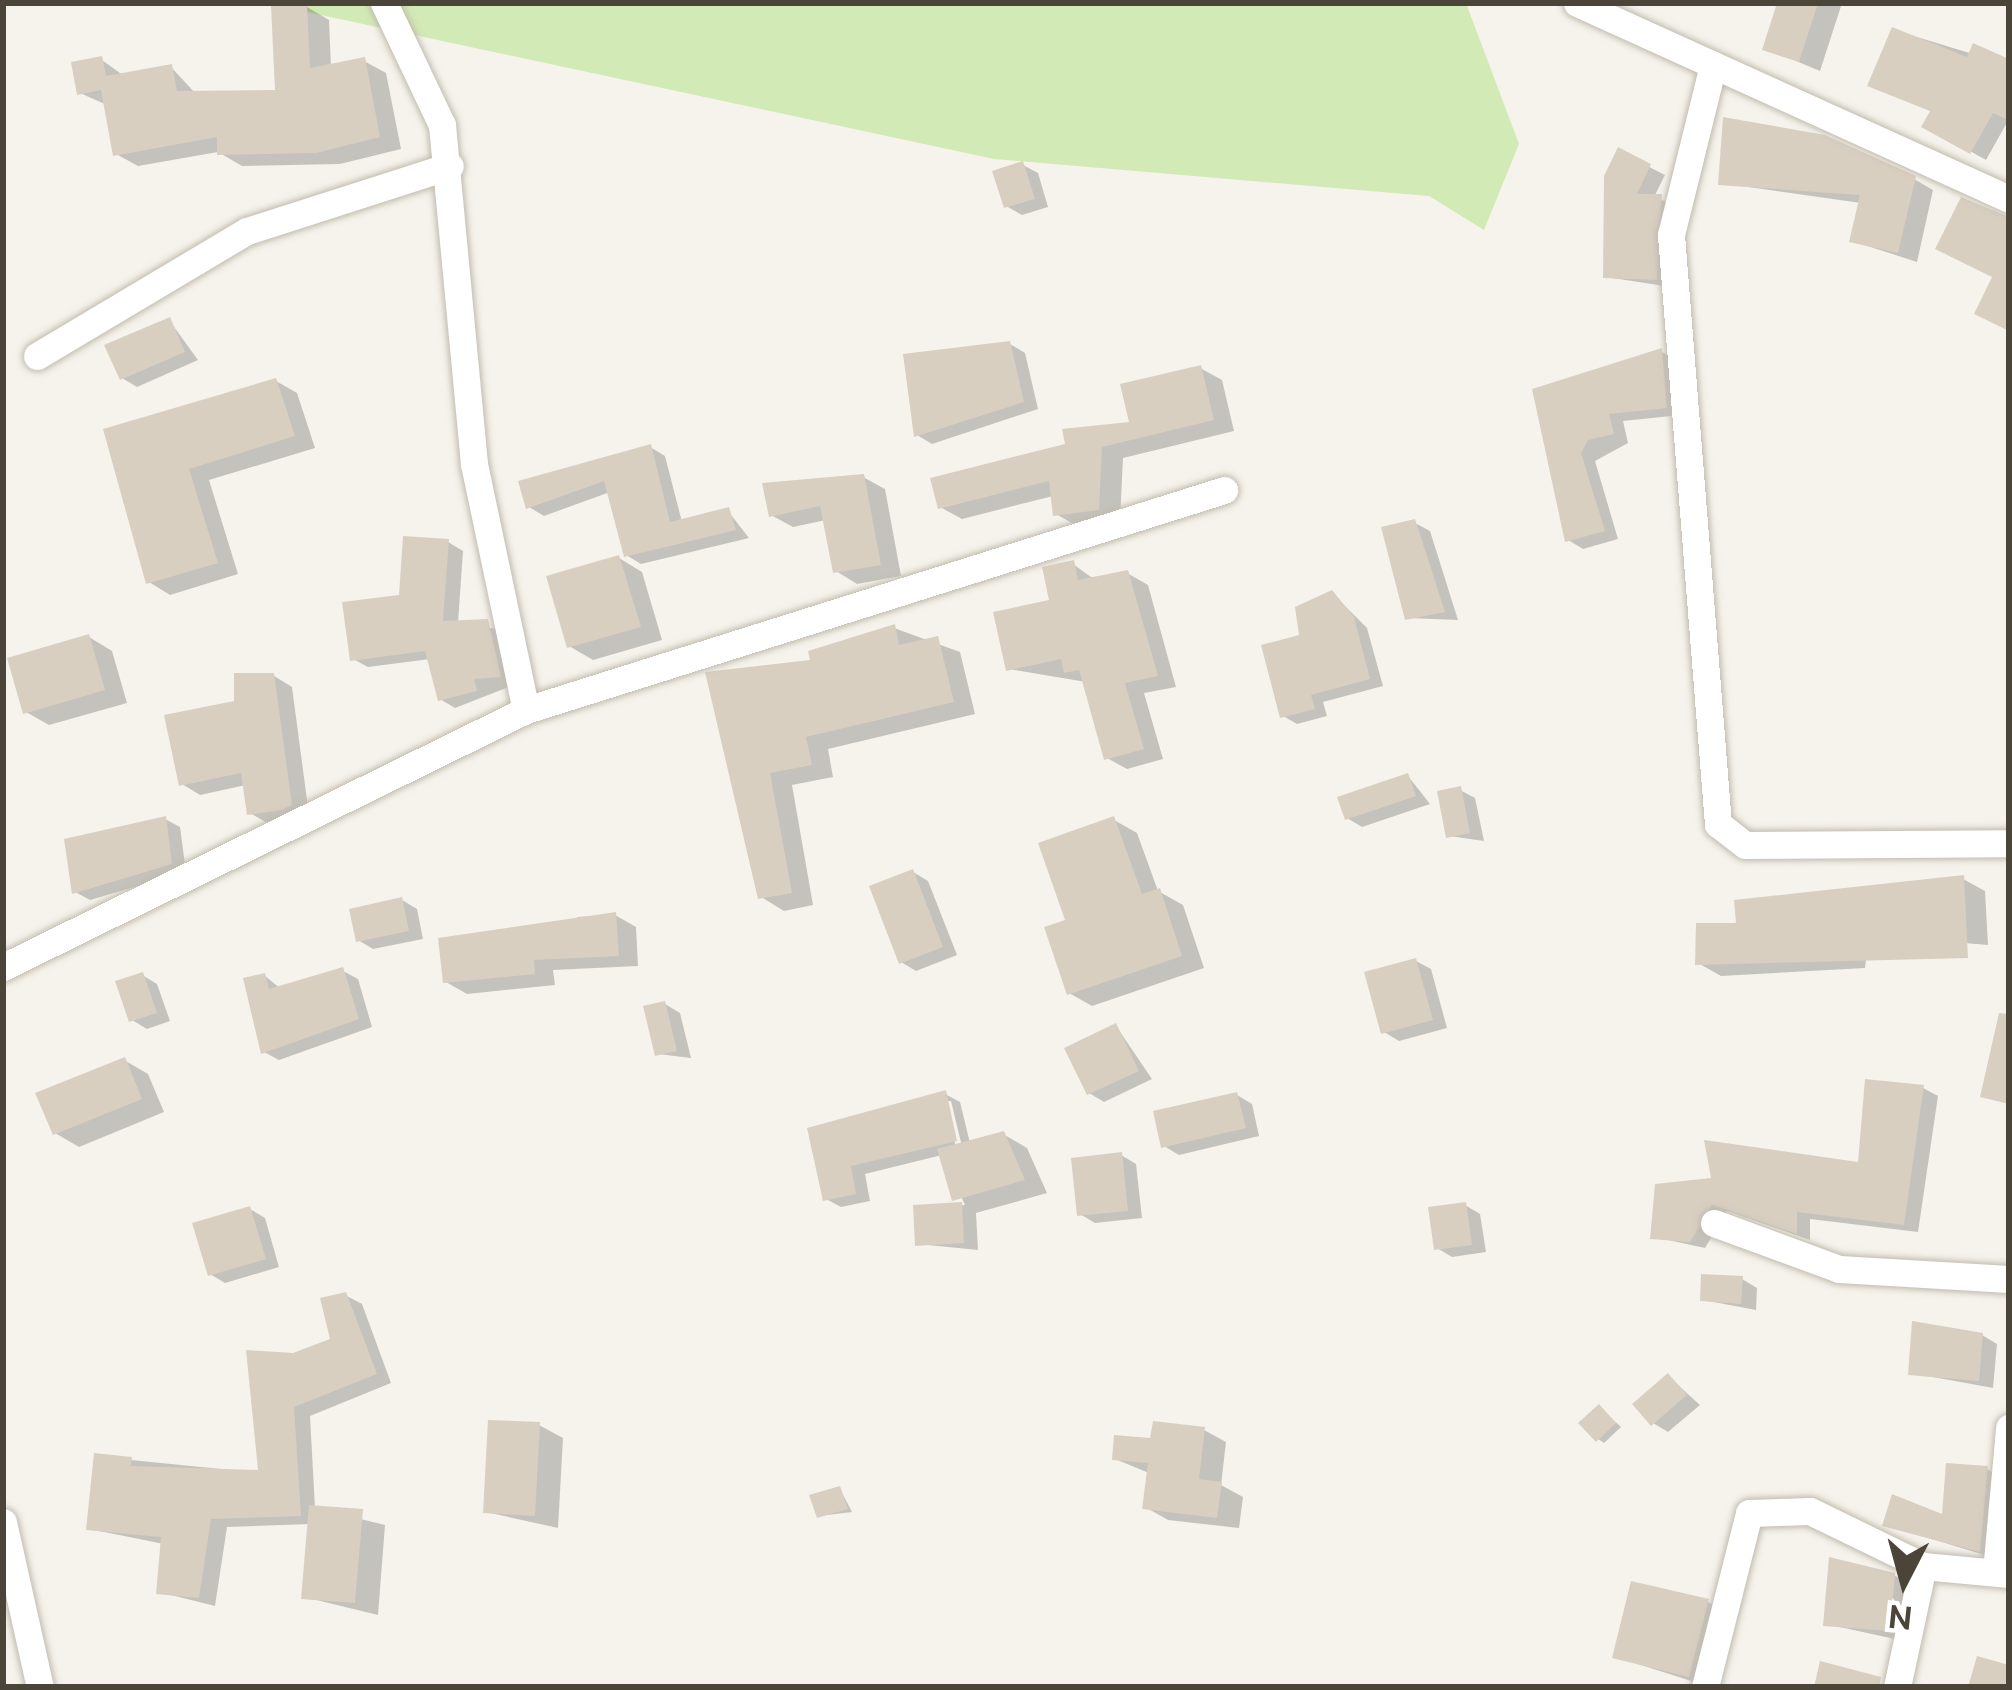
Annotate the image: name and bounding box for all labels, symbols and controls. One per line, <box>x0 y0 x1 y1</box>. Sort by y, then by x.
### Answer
north arrow <box>1844 1522 1964 1642</box>
text: N <box>1886 1599 1914 1638</box>

